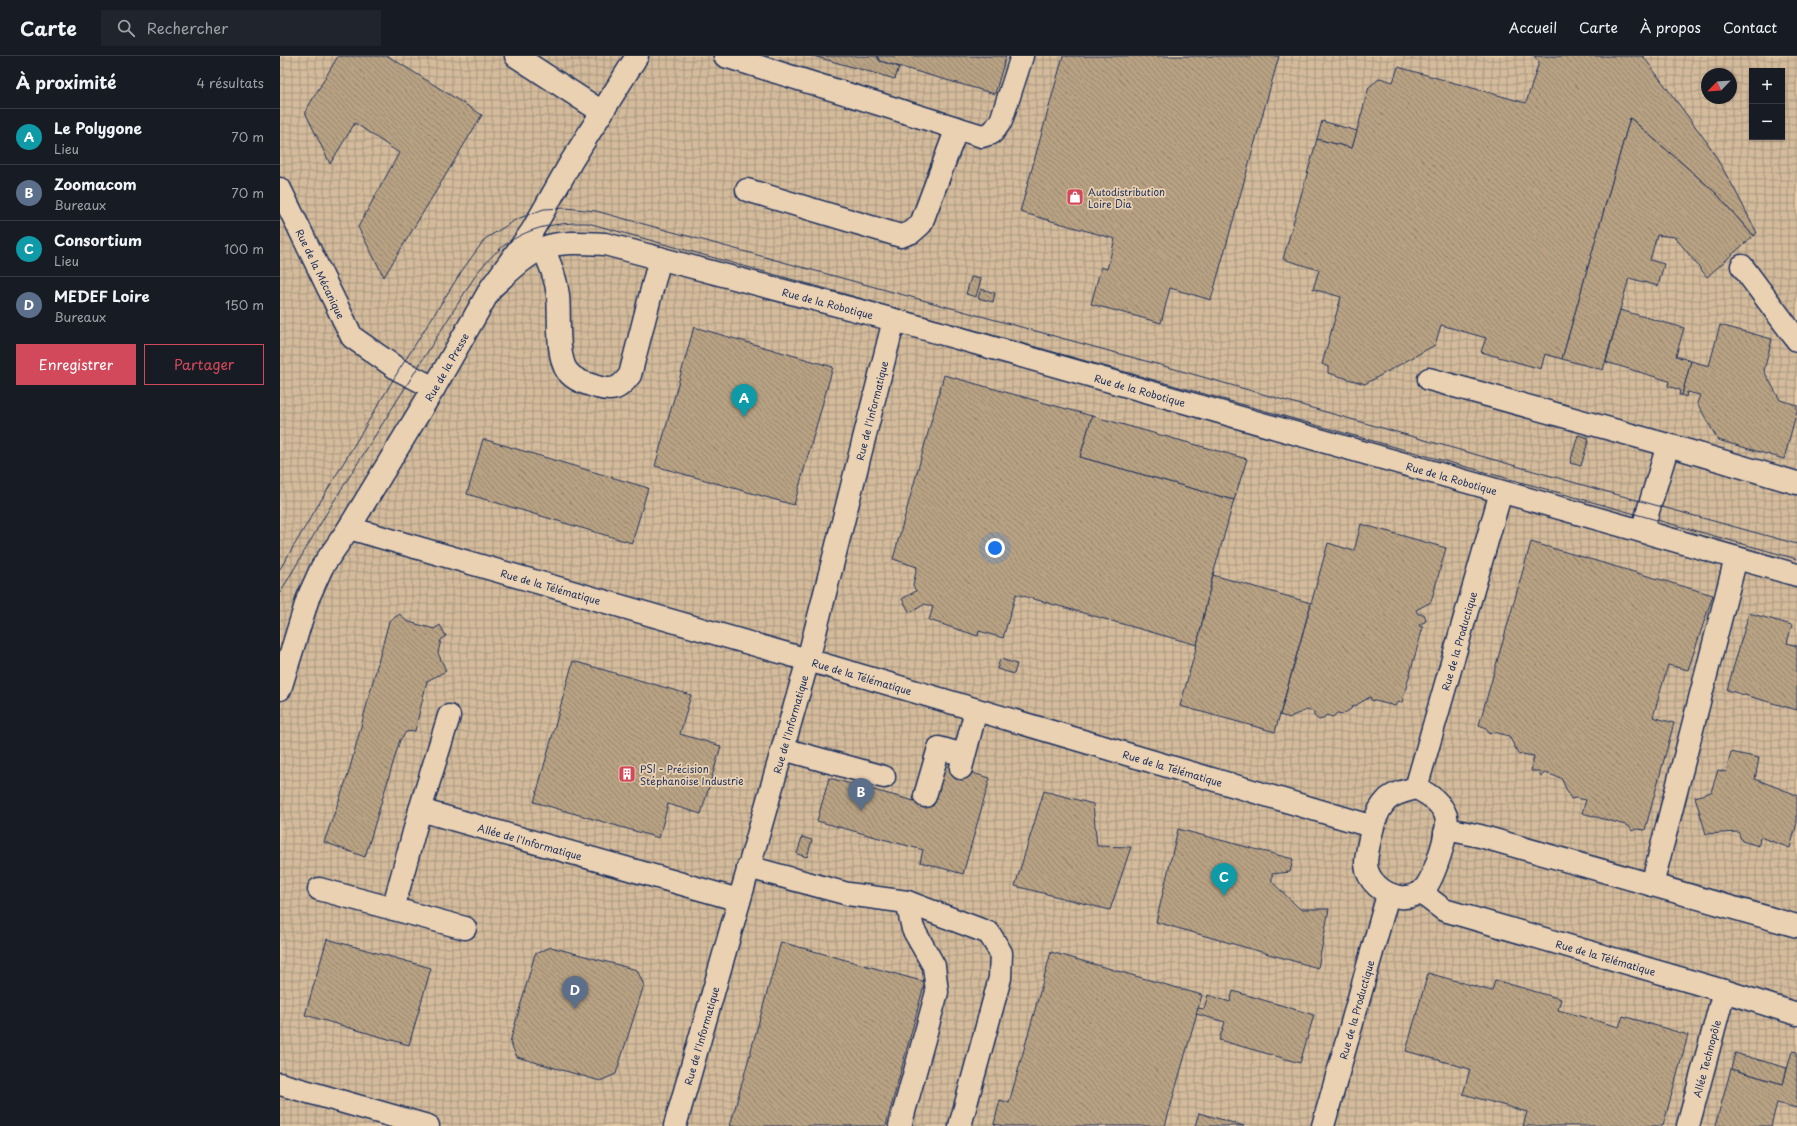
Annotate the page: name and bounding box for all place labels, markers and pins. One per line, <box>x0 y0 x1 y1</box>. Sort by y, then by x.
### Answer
place label: Autodistribution Loire Dia <box>1088 184 1165 211</box>
shop icon: Autodistribution Loire Dia <box>1065 187 1085 207</box>
pin: A <box>731 384 757 417</box>
place label: PSI - Précision Stéphanoise Industrie <box>640 761 744 788</box>
building icon: PSI - Précision Stéphanoise Industrie <box>617 764 637 784</box>
pin: B <box>848 778 874 811</box>
pin: C <box>1211 863 1237 896</box>
pin: D <box>562 976 588 1009</box>

